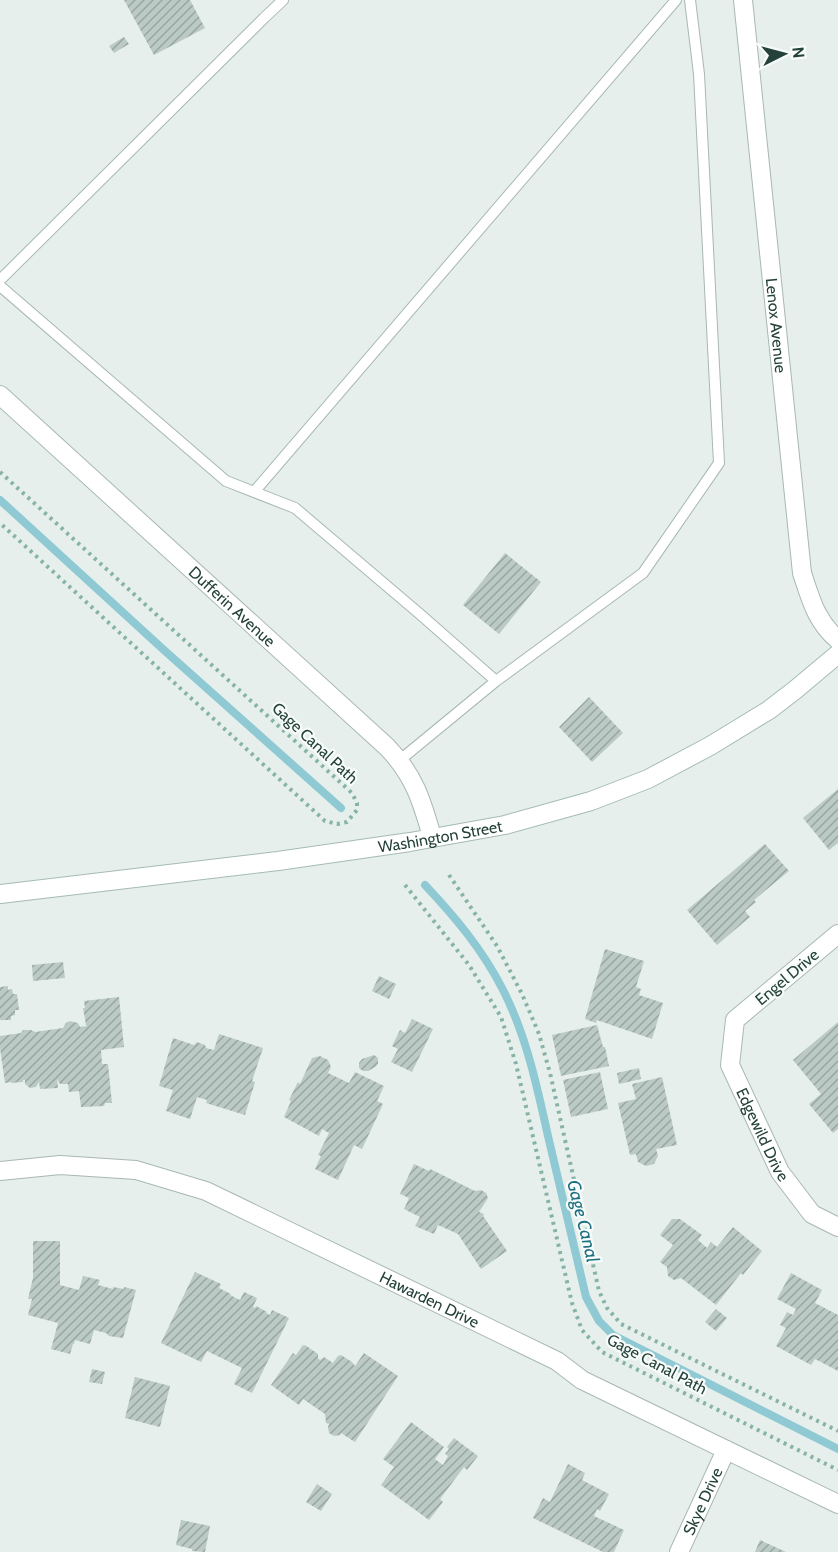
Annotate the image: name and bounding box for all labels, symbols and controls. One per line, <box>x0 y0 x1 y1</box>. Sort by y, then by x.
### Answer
north arrow <box>754 24 814 84</box>
text: N <box>788 46 808 59</box>
street label: Lenox Avenue <box>762 277 791 374</box>
street label: Dufferin Avenue <box>185 562 280 650</box>
street label: Gage Canal Path <box>268 698 362 788</box>
street label: Washington Street <box>377 816 504 856</box>
street label: Engel Drive <box>751 945 823 1009</box>
street label: Edgewild Drive <box>732 1085 793 1185</box>
water label: Gage Canal <box>562 1178 604 1265</box>
street label: Hawarden Drive <box>377 1267 482 1331</box>
street label: Gage Canal Path <box>604 1330 710 1398</box>
street label: Skye Drive <box>679 1464 726 1538</box>

